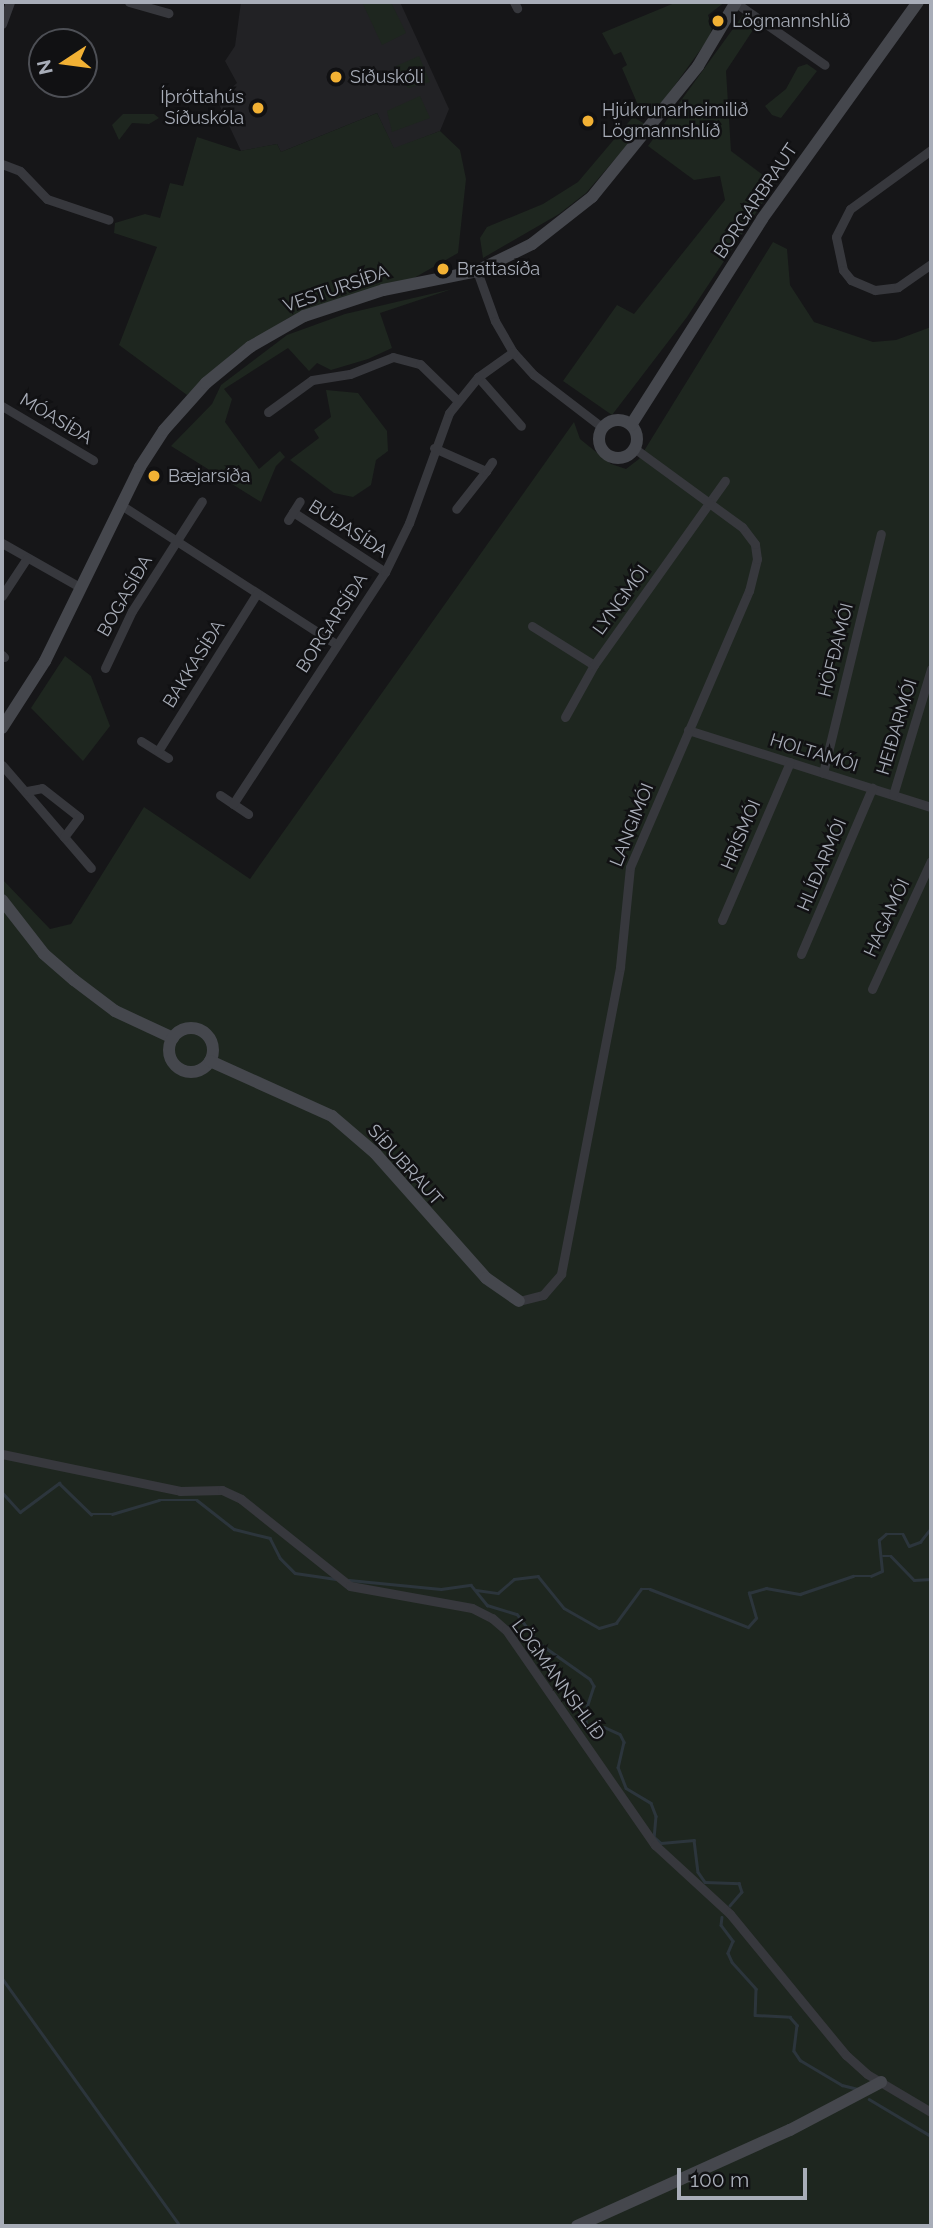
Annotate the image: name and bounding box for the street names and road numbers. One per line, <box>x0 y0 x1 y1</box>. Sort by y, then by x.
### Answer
street label: BORGARBRAUT <box>710 139 802 263</box>
street label: VESTURSÍÐA <box>280 261 392 317</box>
street label: MÓASÍÐA <box>16 389 96 449</box>
street label: BÚÐASÍÐA <box>304 495 392 563</box>
street label: BOGASÍÐA <box>93 551 157 641</box>
street label: LYNGMÓI <box>589 561 653 639</box>
street label: BORGARSÍÐA <box>292 569 372 677</box>
street label: HÖFÐAMÓI <box>814 601 858 699</box>
street label: BAKKASÍÐA <box>159 616 229 712</box>
street label: HEIÐARMÓI <box>872 677 922 777</box>
street label: HOLTAMÓI <box>767 729 861 777</box>
street label: LANGIMÓI <box>606 780 658 870</box>
street label: HRÍSMÓI <box>717 797 765 873</box>
street label: HLÍÐARMÓI <box>793 815 851 915</box>
street label: HAGAMÓI <box>860 875 914 961</box>
street label: SÍÐUBRAUT <box>363 1120 447 1210</box>
street label: LÖGMANNSHLÍÐ <box>507 1615 609 1745</box>

